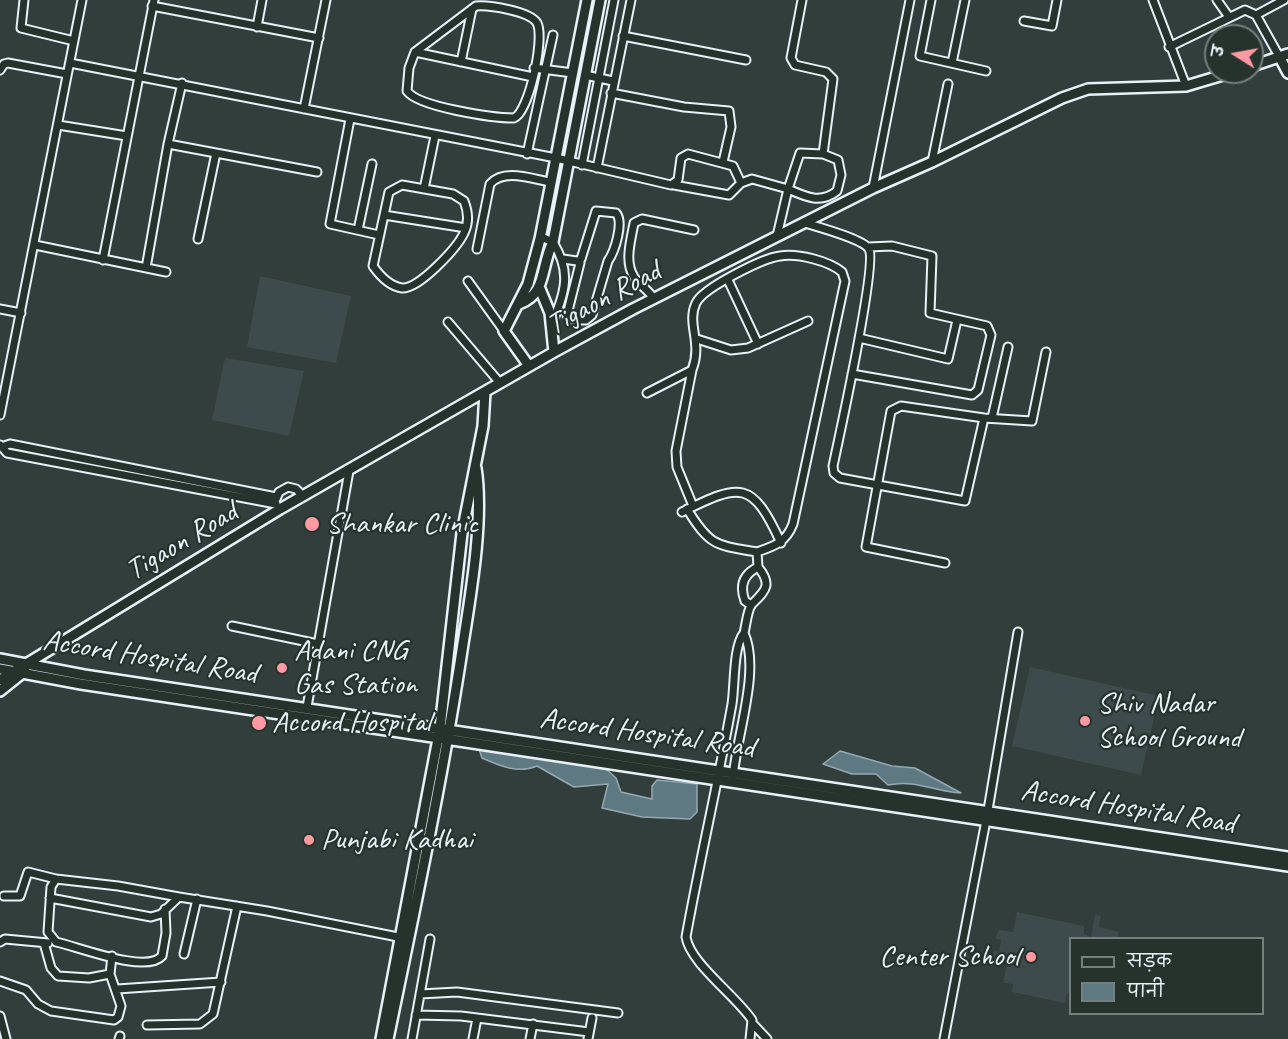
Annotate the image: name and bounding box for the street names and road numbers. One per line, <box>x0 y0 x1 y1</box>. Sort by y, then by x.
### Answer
street label: Tigaon Road <box>541 254 667 344</box>
street label: Tigaon Road <box>120 495 244 589</box>
street label: Accord Hospital Road <box>40 623 260 693</box>
street label: Accord Hospital Road <box>537 701 757 767</box>
street label: Accord Hospital Road <box>1018 773 1238 843</box>

